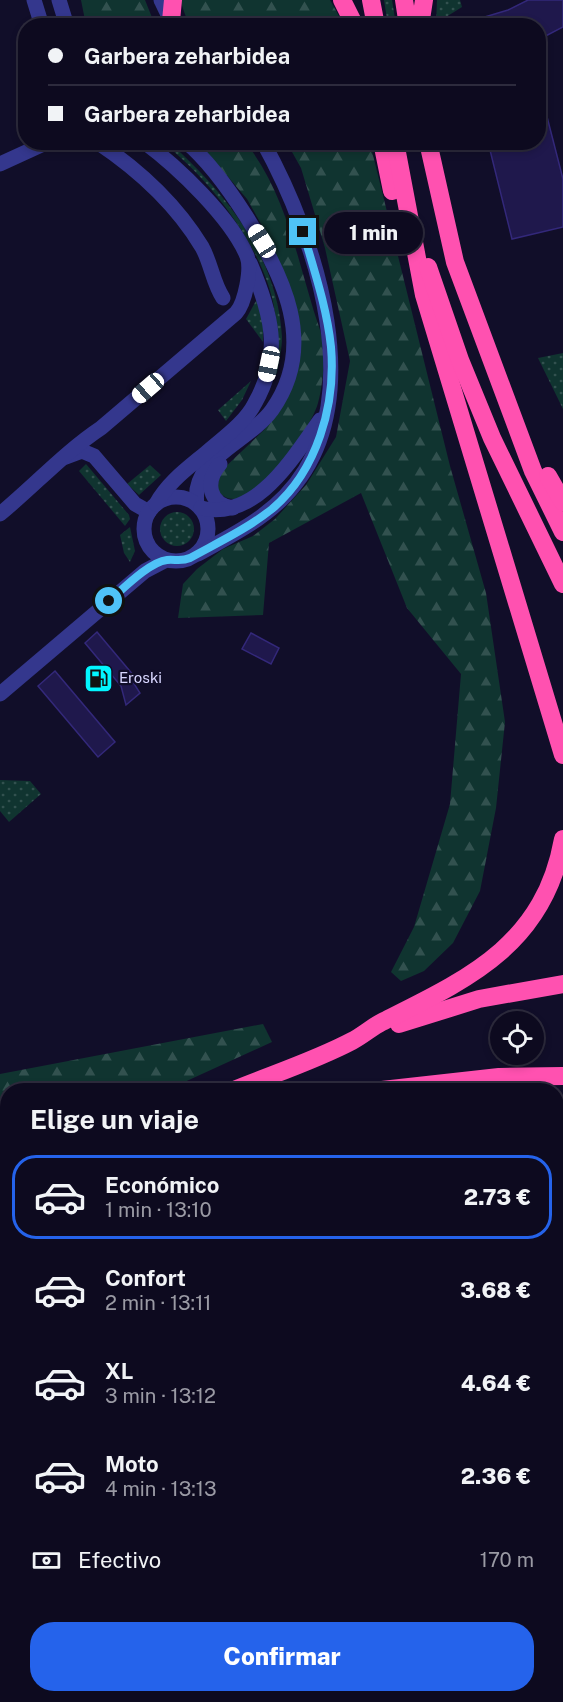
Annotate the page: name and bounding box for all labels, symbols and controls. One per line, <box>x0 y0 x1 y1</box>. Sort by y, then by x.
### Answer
text: Garbera zeharbidea <box>84 43 290 69</box>
text: Garbera zeharbidea <box>84 101 290 127</box>
callout: 1 min <box>324 211 423 253</box>
route end <box>289 218 316 245</box>
car <box>245 221 279 261</box>
text: 1 min <box>349 221 398 245</box>
car <box>256 345 282 383</box>
car <box>129 369 167 407</box>
route start <box>95 587 122 614</box>
fuel station icon: Eroski <box>82 662 114 694</box>
place label: Eroski <box>119 669 162 686</box>
map controls <box>490 1011 544 1065</box>
button: locate <box>490 1011 544 1065</box>
text: Elige un viaje <box>30 1103 199 1135</box>
icon: car <box>33 1170 87 1224</box>
text: Económico <box>105 1172 220 1198</box>
text: 2.73 € <box>464 1184 531 1210</box>
text: 1 min · 13:10 <box>105 1198 212 1222</box>
icon: car <box>33 1263 87 1317</box>
text: Confort <box>105 1265 186 1291</box>
text: 3.68 € <box>460 1277 531 1303</box>
text: 2 min · 13:11 <box>105 1291 211 1315</box>
icon: car <box>33 1356 87 1410</box>
text: XL <box>105 1358 133 1384</box>
text: 4.64 € <box>461 1370 531 1396</box>
text: 3 min · 13:12 <box>105 1384 216 1408</box>
icon: car <box>33 1449 87 1503</box>
text: Moto <box>105 1451 159 1477</box>
text: 2.36 € <box>461 1463 531 1489</box>
text: 4 min · 13:13 <box>105 1477 217 1501</box>
icon: cash <box>30 1544 63 1577</box>
text: Efectivo <box>78 1547 161 1573</box>
text: 170 m <box>480 1548 534 1572</box>
button: Confirmar <box>30 1622 534 1691</box>

